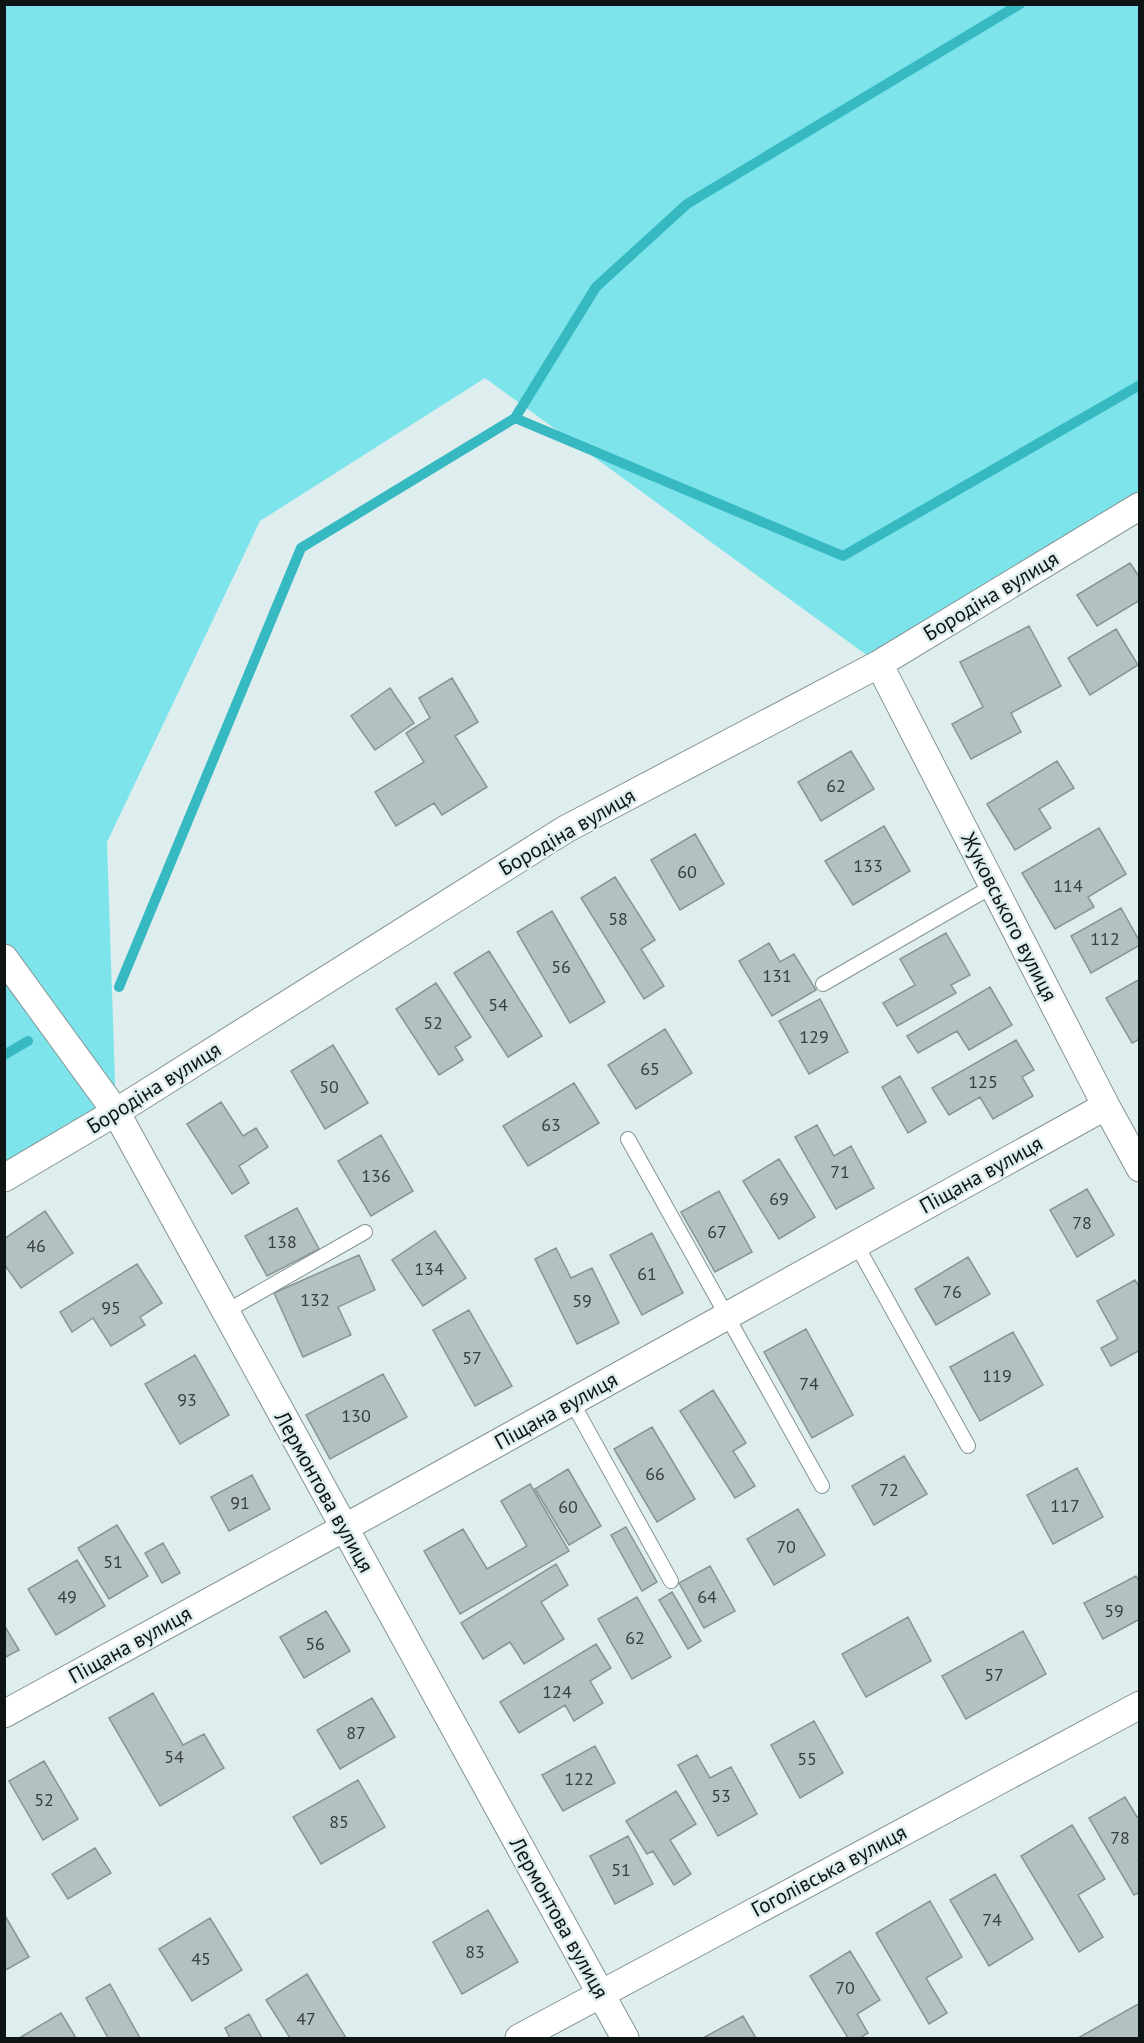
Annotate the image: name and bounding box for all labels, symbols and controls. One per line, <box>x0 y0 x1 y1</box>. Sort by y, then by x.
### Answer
street label: Бородіна вулиця <box>918 545 1063 647</box>
house number: 62 <box>826 774 846 797</box>
street label: Бородіна вулиця <box>494 782 640 882</box>
street label: Жуковського вулиця <box>955 827 1064 1006</box>
house number: 133 <box>853 854 883 877</box>
house number: 60 <box>677 860 697 883</box>
house number: 114 <box>1053 874 1083 897</box>
house number: 58 <box>608 907 628 930</box>
house number: 112 <box>1090 927 1120 950</box>
house number: 56 <box>551 955 571 978</box>
house number: 131 <box>762 964 792 987</box>
house number: 54 <box>488 993 508 1016</box>
house number: 52 <box>423 1011 443 1034</box>
house number: 129 <box>799 1025 829 1048</box>
street label: Бородіна вулиця <box>82 1036 226 1140</box>
house number: 65 <box>640 1057 660 1080</box>
house number: 125 <box>968 1070 998 1093</box>
house number: 50 <box>319 1075 339 1098</box>
house number: 63 <box>541 1113 561 1136</box>
street label: Піщана вулиця <box>914 1130 1047 1219</box>
house number: 71 <box>830 1160 850 1183</box>
house number: 136 <box>361 1164 391 1187</box>
house number: 69 <box>769 1187 789 1210</box>
house number: 78 <box>1072 1211 1092 1234</box>
house number: 67 <box>707 1220 727 1243</box>
house number: 138 <box>267 1230 297 1253</box>
house number: 46 <box>26 1234 46 1257</box>
house number: 134 <box>414 1257 444 1280</box>
house number: 61 <box>637 1262 657 1285</box>
house number: 76 <box>942 1280 962 1303</box>
house number: 132 <box>300 1288 330 1311</box>
house number: 59 <box>572 1289 592 1312</box>
house number: 95 <box>101 1296 121 1319</box>
house number: 57 <box>462 1346 482 1369</box>
house number: 119 <box>982 1364 1012 1387</box>
street label: Піщана вулиця <box>489 1366 622 1455</box>
house number: 74 <box>799 1372 819 1395</box>
house number: 93 <box>177 1388 197 1411</box>
house number: 130 <box>341 1404 371 1427</box>
street label: Лермонтова вулиця <box>268 1405 380 1577</box>
house number: 66 <box>645 1462 665 1485</box>
house number: 72 <box>879 1478 899 1501</box>
house number: 91 <box>230 1491 250 1514</box>
house number: 117 <box>1050 1494 1080 1517</box>
house number: 60 <box>558 1495 578 1518</box>
house number: 70 <box>776 1535 796 1558</box>
house number: 51 <box>103 1550 123 1573</box>
house number: 49 <box>57 1585 77 1608</box>
house number: 64 <box>697 1585 717 1608</box>
house number: 59 <box>1104 1599 1124 1622</box>
street label: Піщана вулиця <box>63 1600 196 1689</box>
house number: 62 <box>625 1626 645 1649</box>
house number: 56 <box>305 1632 325 1655</box>
house number: 57 <box>984 1663 1004 1686</box>
house number: 124 <box>542 1680 572 1703</box>
house number: 87 <box>346 1721 366 1744</box>
house number: 54 <box>164 1745 184 1768</box>
house number: 55 <box>797 1747 817 1770</box>
house number: 122 <box>564 1767 594 1790</box>
house number: 53 <box>711 1784 731 1807</box>
house number: 52 <box>34 1788 54 1811</box>
house number: 85 <box>329 1810 349 1833</box>
street label: Гоголівська вулиця <box>746 1818 911 1923</box>
house number: 78 <box>1110 1826 1130 1849</box>
street label: Лермонтова вулиця <box>503 1831 615 2003</box>
house number: 51 <box>611 1858 631 1881</box>
house number: 74 <box>982 1908 1002 1931</box>
house number: 83 <box>465 1940 485 1963</box>
house number: 45 <box>191 1947 211 1970</box>
house number: 70 <box>835 1976 855 1999</box>
house number: 47 <box>296 2007 316 2030</box>

